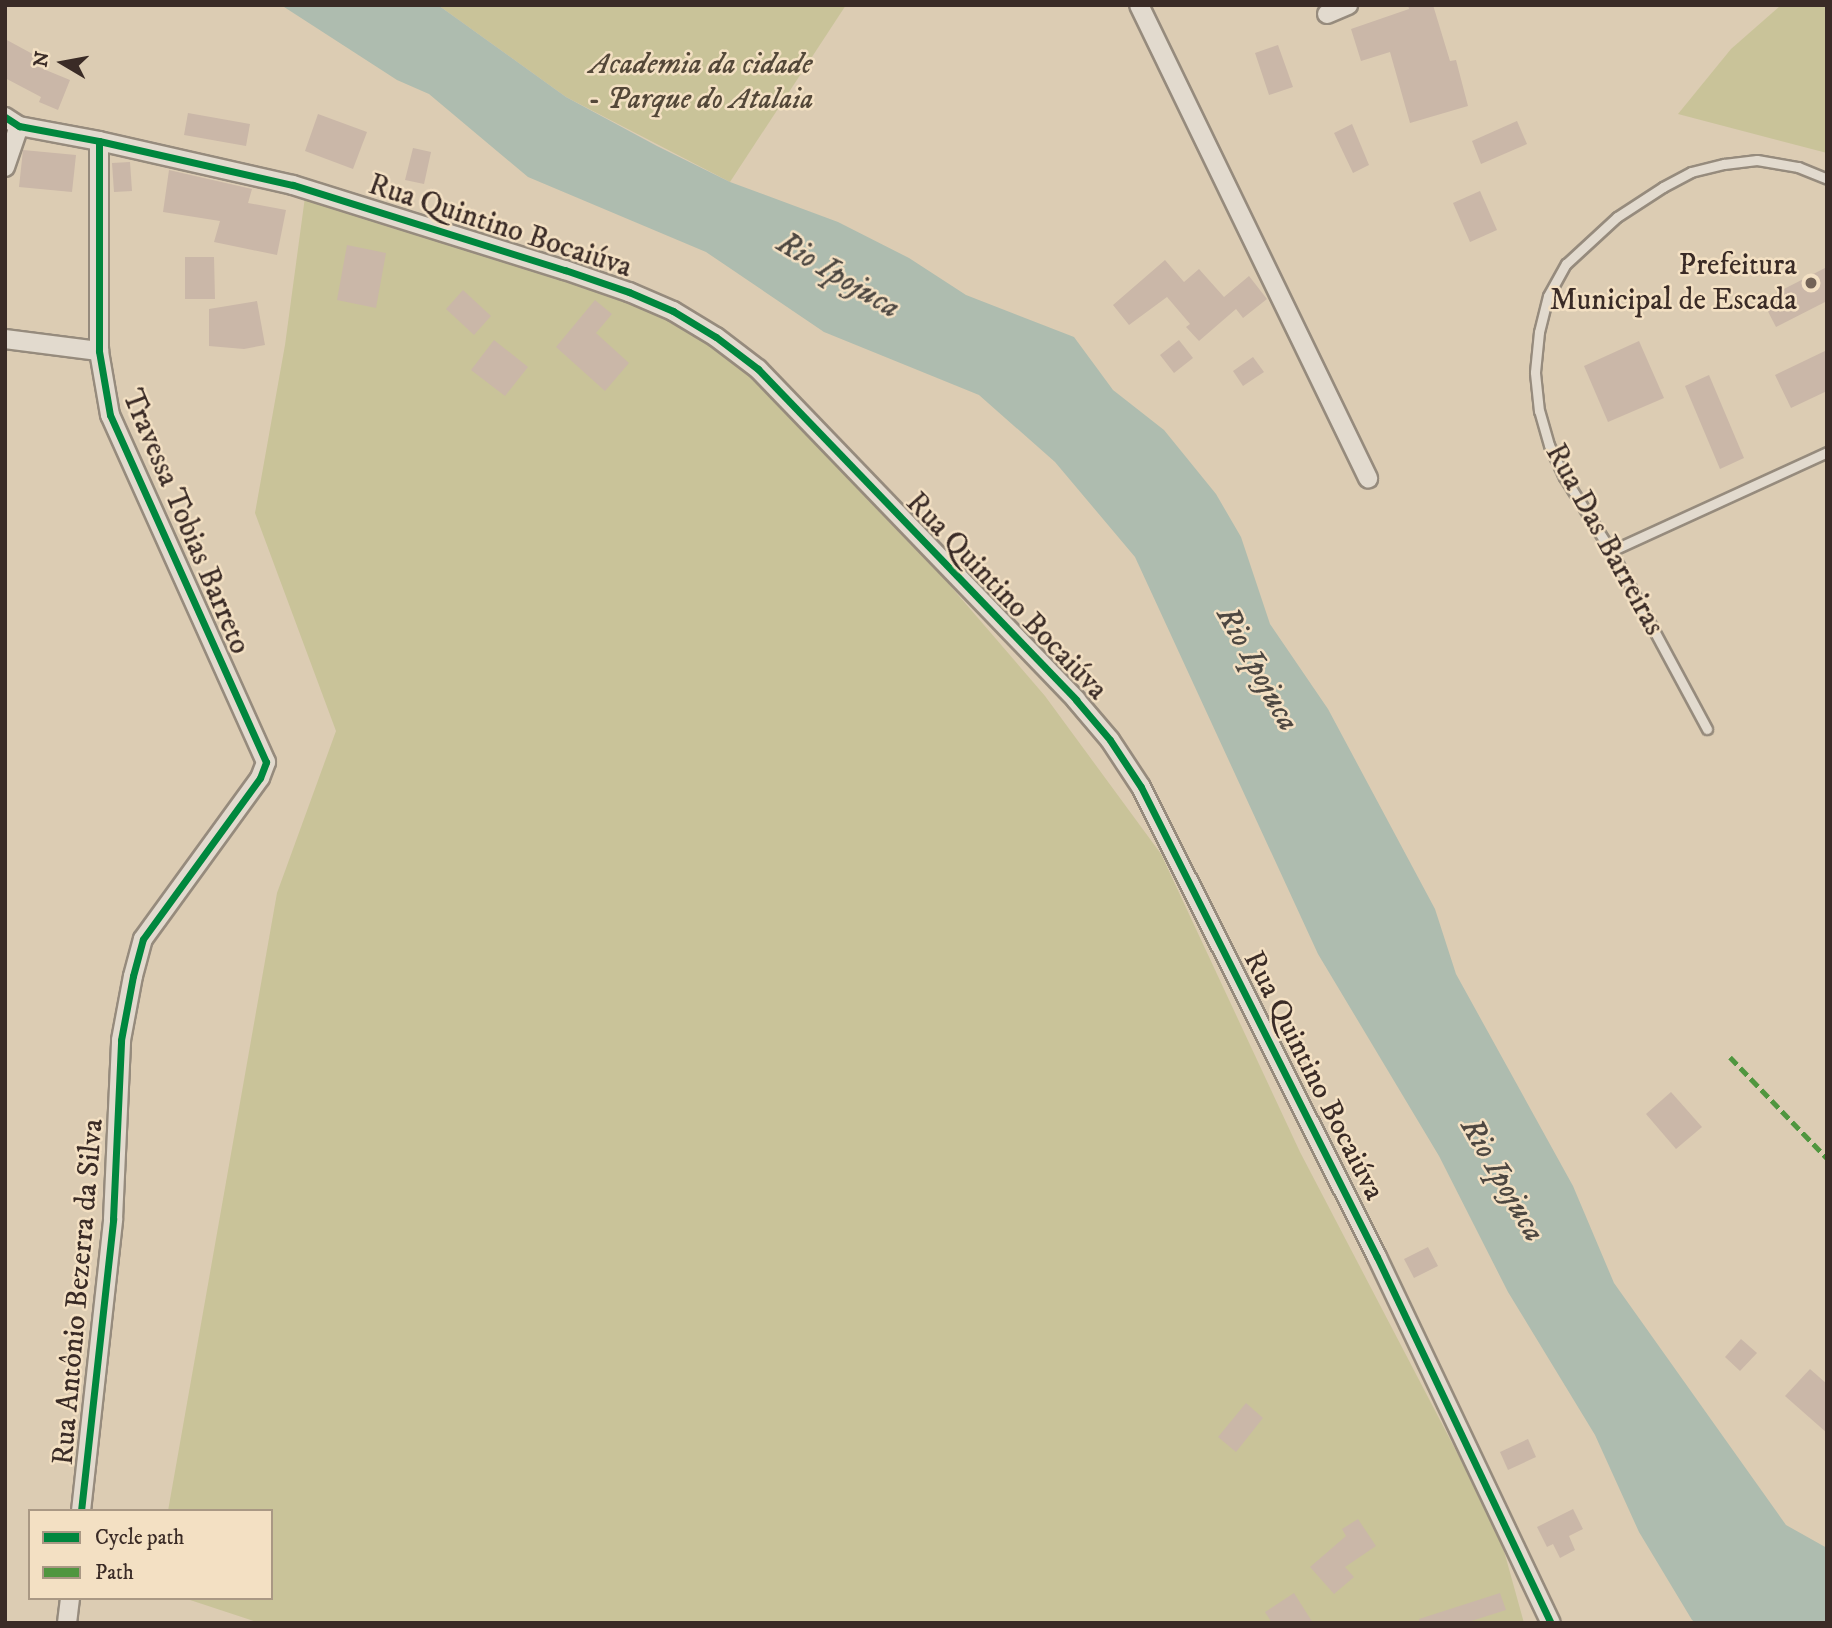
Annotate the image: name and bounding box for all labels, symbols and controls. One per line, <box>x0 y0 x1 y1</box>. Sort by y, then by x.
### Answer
north arrow <box>28 28 98 98</box>
park label: Academia da cidade - Parque do Atalaia <box>589 47 813 118</box>
text: N <box>29 50 55 69</box>
street label: Rua Quintino Bocaiúva <box>364 167 636 287</box>
water label: Rio Ipojuca <box>769 224 907 328</box>
place label: Prefeitura Municipal de Escada <box>1550 248 1797 318</box>
marker: Prefeitura Municipal de Escada <box>1803 275 1819 291</box>
street label: Travessa Tobias Barreto <box>113 384 257 660</box>
street label: Rua Das Barreiras <box>1537 438 1671 642</box>
street label: Rua Quintino Bocaiúva <box>898 486 1114 708</box>
water label: Rio Ipojuca <box>1207 600 1307 738</box>
street label: Rua Quintino Bocaiúva <box>1235 945 1391 1207</box>
water label: Rio Ipojuca <box>1451 1111 1553 1249</box>
street label: Rua Antônio Bezerra da Silva <box>46 1117 112 1467</box>
legend <box>28 1509 273 1600</box>
text: Cycle path <box>95 1525 184 1551</box>
text: Path <box>95 1560 134 1586</box>

